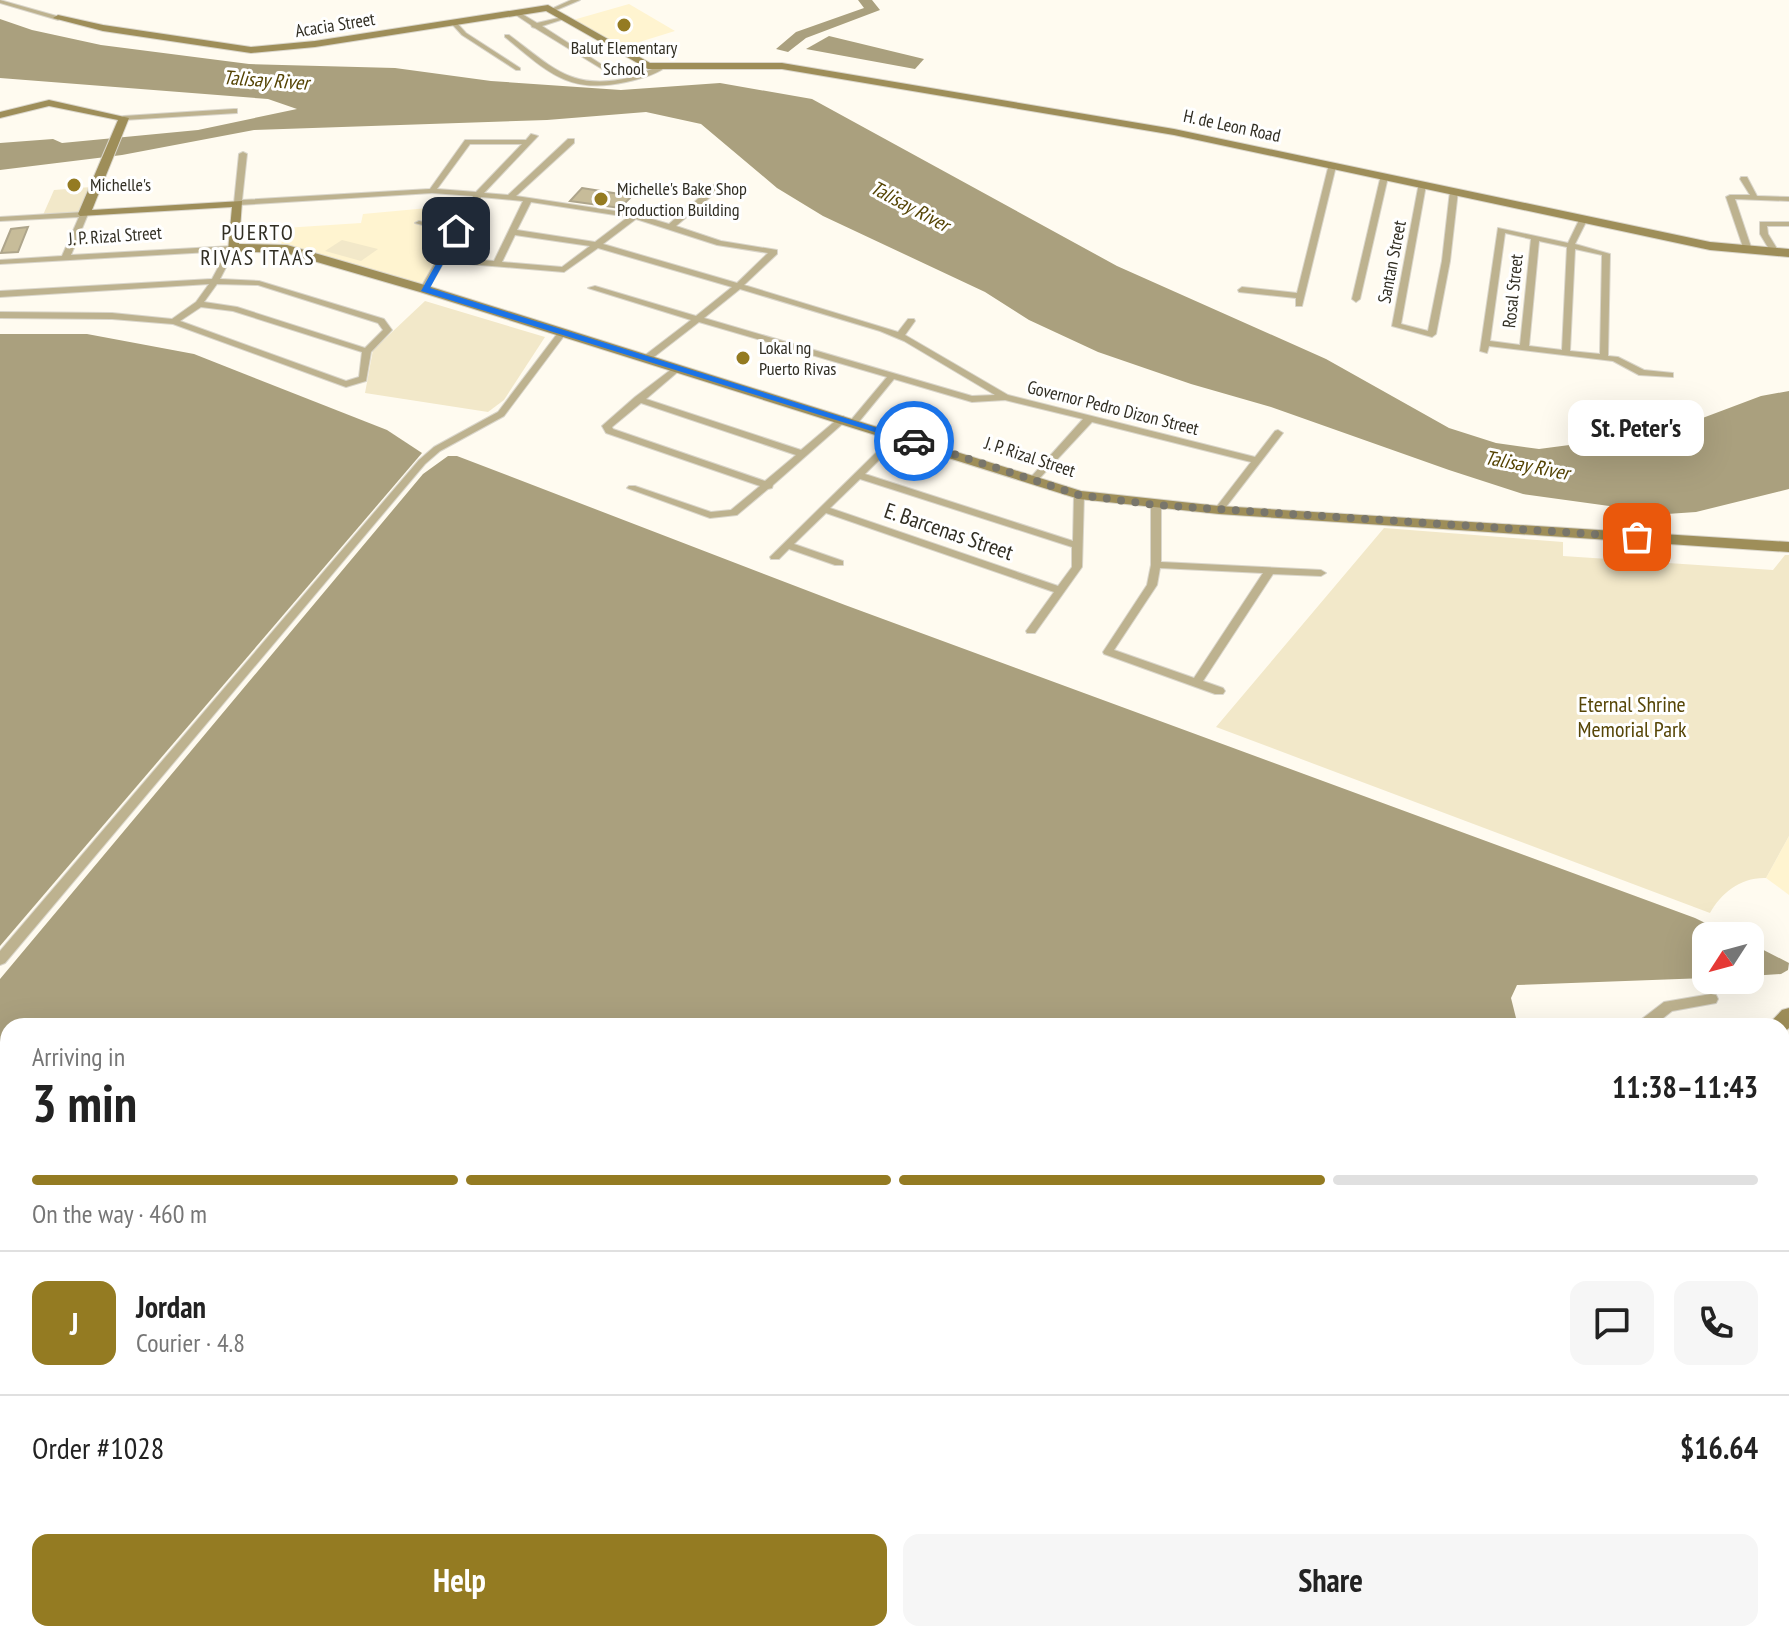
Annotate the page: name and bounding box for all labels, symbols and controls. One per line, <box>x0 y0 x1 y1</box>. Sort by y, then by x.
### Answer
street label: Acacia Street <box>293 7 377 42</box>
marker: Balut Elementary School <box>615 16 633 34</box>
place label: Balut Elementary School <box>571 36 678 80</box>
water label: Talisay River <box>222 64 312 96</box>
street label: H. de Leon Road <box>1181 104 1283 147</box>
place label: Michelle's <box>90 173 151 196</box>
water label: Talisay River <box>866 174 956 239</box>
marker: Michelle's <box>65 176 83 194</box>
place label: Michelle's Bake Shop Production Building <box>617 177 747 221</box>
marker: Michelle's Bake Shop Production Building <box>592 190 610 208</box>
pin <box>422 197 490 265</box>
icon: home <box>434 209 478 253</box>
district label: PUERTO RIVAS ITAAS <box>200 218 316 271</box>
street label: Santan Street <box>1372 218 1411 305</box>
street label: J. P. Rizal Street <box>66 221 163 250</box>
street label: Rosal Street <box>1497 253 1528 329</box>
place label: Lokal ng Puerto Rivas <box>759 336 836 380</box>
marker: Lokal ng Puerto Rivas <box>734 349 752 367</box>
street label: Governor Pedro Dizon Street <box>1025 375 1201 440</box>
courier <box>874 401 954 481</box>
callout: St. Peter's <box>1569 401 1705 457</box>
text: St. Peter's <box>1591 411 1681 444</box>
icon: car <box>892 419 936 463</box>
street label: J. P. Rizal Street <box>981 431 1078 482</box>
water label: Talisay River <box>1482 444 1574 486</box>
street label: E. Barcenas Street <box>881 496 1017 566</box>
pin <box>1603 503 1671 571</box>
icon: bag <box>1615 515 1659 559</box>
park label: Eternal Shrine Memorial Park <box>1577 690 1687 743</box>
north arrow <box>1692 922 1764 994</box>
map controls <box>1692 922 1764 994</box>
text: Arriving in <box>32 1040 125 1073</box>
text: 11:38–11:43 <box>1612 1067 1758 1106</box>
text: 3 min <box>32 1069 137 1136</box>
text: On the way · 460 m <box>32 1197 207 1230</box>
button: chat <box>1570 1281 1654 1365</box>
button: phone <box>1674 1281 1758 1365</box>
text: Jordan <box>136 1287 206 1326</box>
text: J <box>70 1304 78 1343</box>
text: Courier · 4.8 <box>136 1326 245 1359</box>
text: Order #1028 <box>32 1428 164 1467</box>
text: $16.64 <box>1680 1428 1758 1467</box>
button: Help <box>32 1534 887 1626</box>
button: Share <box>903 1534 1758 1626</box>

